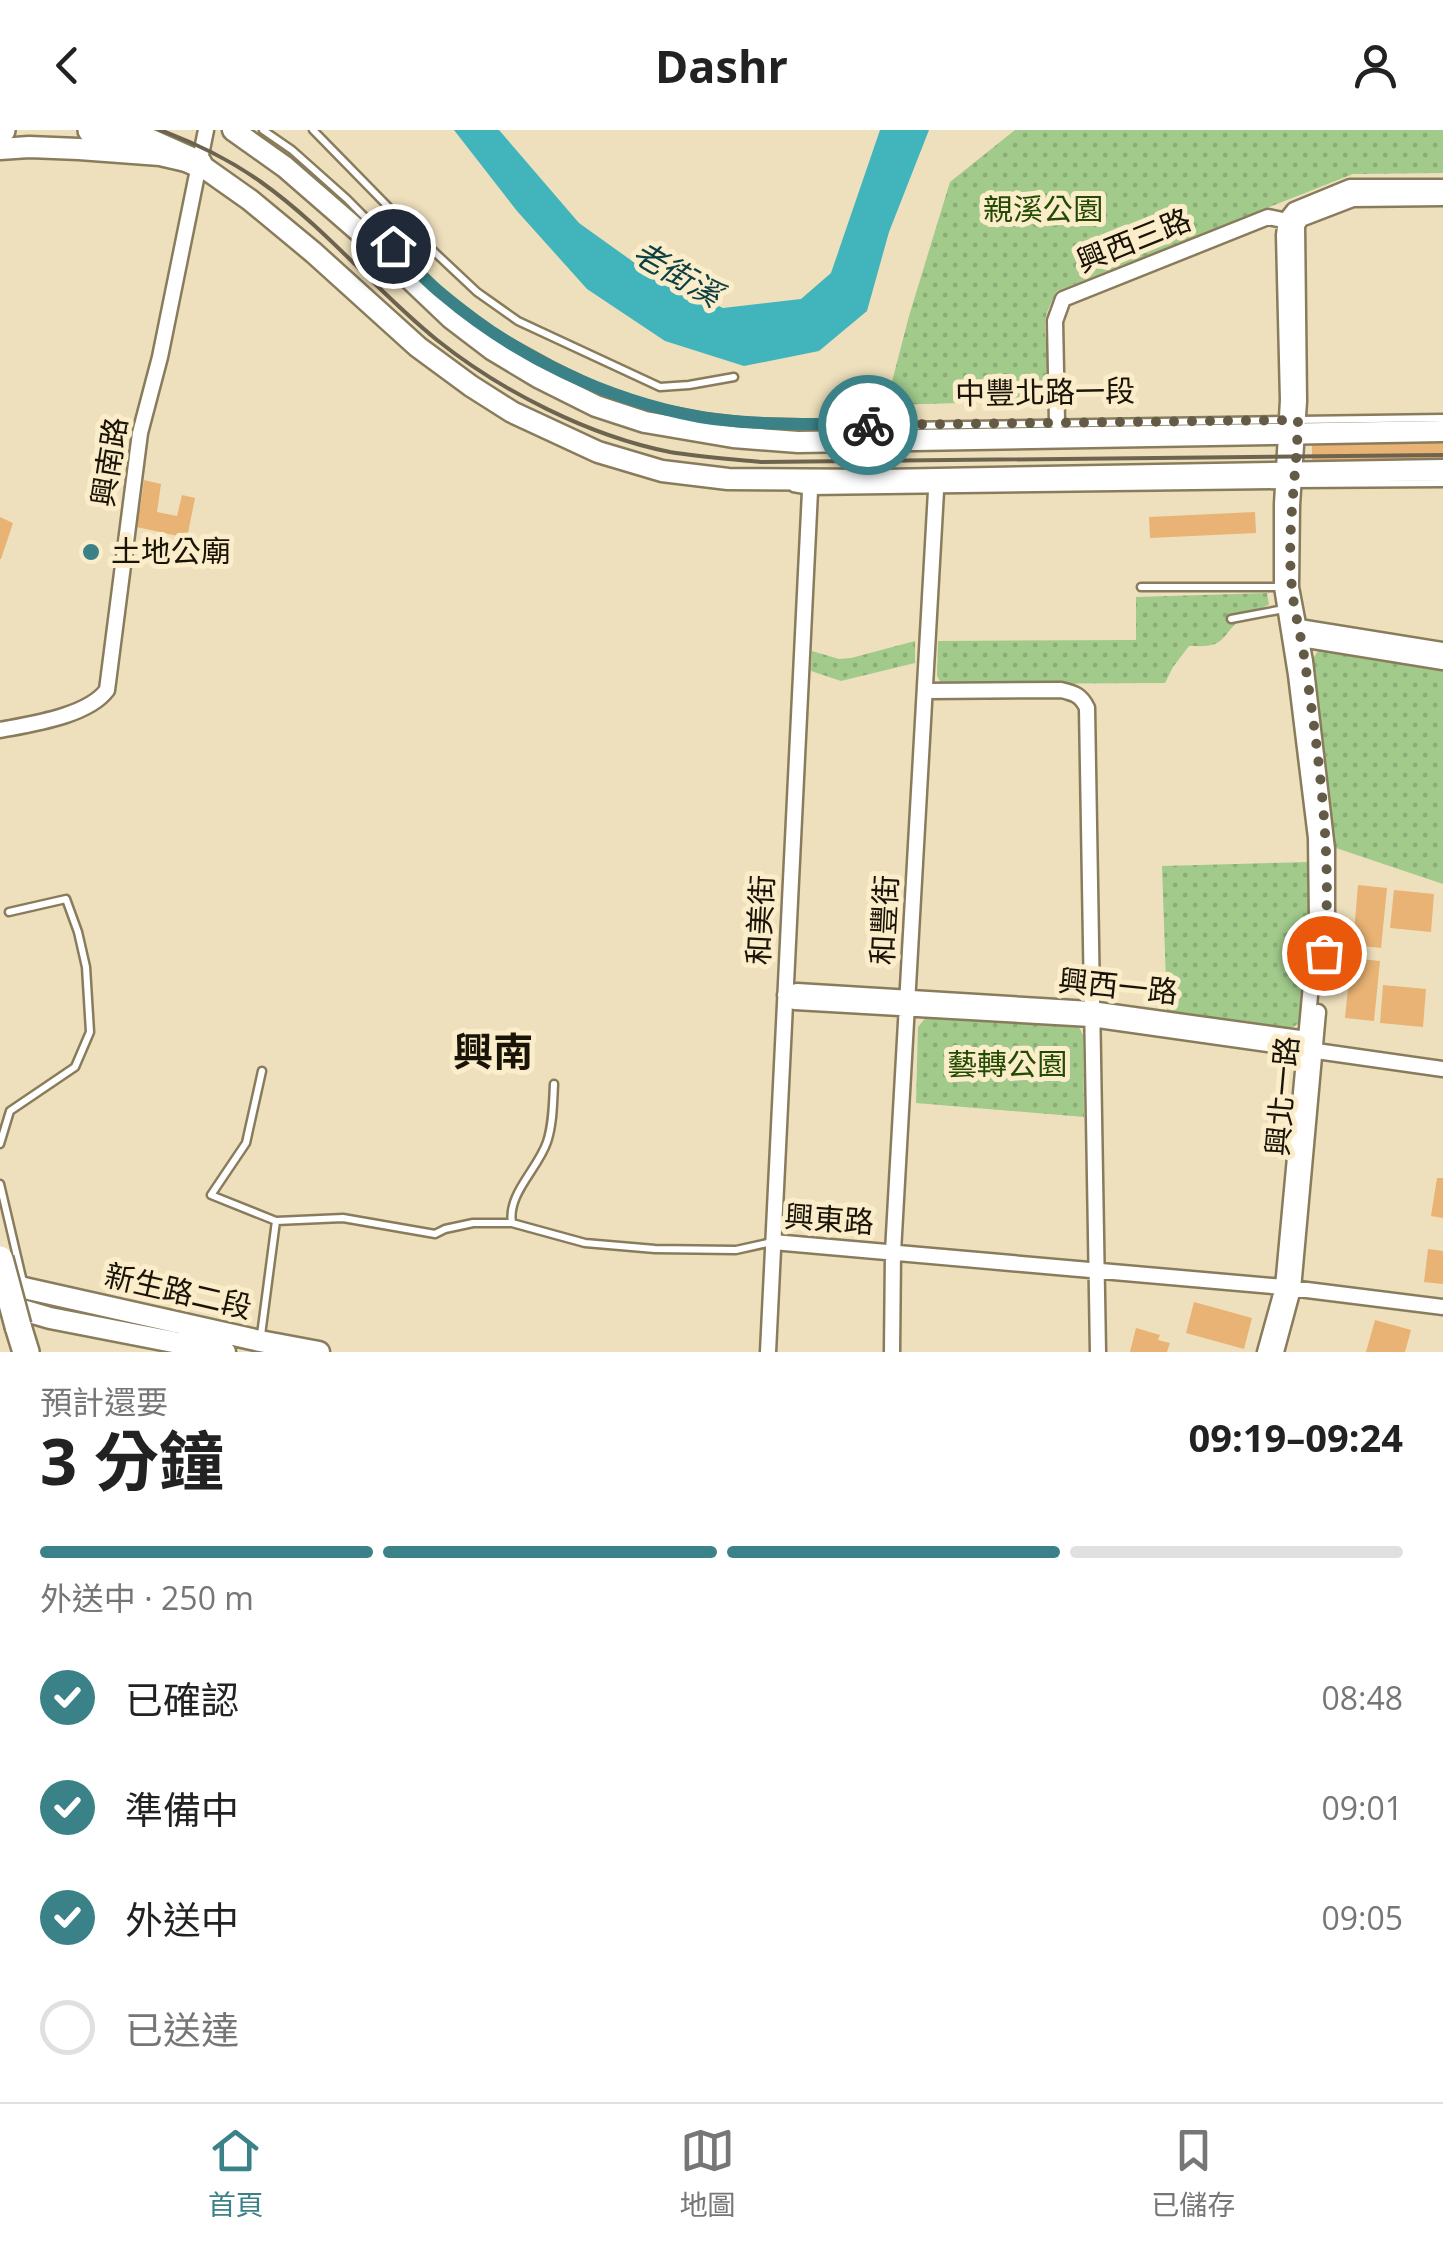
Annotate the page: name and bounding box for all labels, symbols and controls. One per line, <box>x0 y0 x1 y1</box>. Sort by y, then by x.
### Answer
text: Dashr <box>655 35 788 96</box>
icon: back <box>40 38 95 93</box>
icon: person <box>1348 38 1403 93</box>
park label: 親溪公園 <box>983 188 1103 229</box>
street label: 興西三路 <box>1070 198 1197 281</box>
pin <box>351 204 436 289</box>
icon: home <box>366 219 421 274</box>
water label: 老街溪 <box>625 230 734 317</box>
street label: 中豐北路一段 <box>955 369 1135 414</box>
courier <box>818 375 918 475</box>
icon: bike <box>841 398 896 453</box>
street label: 興南路 <box>81 414 136 509</box>
place label: 土地公廟 <box>111 530 231 571</box>
marker: 土地公廟 <box>80 541 102 563</box>
street label: 和美街 <box>737 874 782 966</box>
street label: 和豐街 <box>861 874 906 966</box>
pin <box>1282 911 1367 996</box>
icon: bag <box>1297 926 1352 981</box>
street label: 興西一路 <box>1056 959 1180 1012</box>
district label: 興南 <box>453 1023 533 1078</box>
street label: 興北一路 <box>1256 1034 1307 1157</box>
park label: 藝轉公園 <box>947 1043 1067 1084</box>
street label: 興東路 <box>783 1195 875 1242</box>
street label: 新生路二段 <box>101 1254 256 1327</box>
text: 預計還要 <box>40 1380 168 1423</box>
text: 09:19–09:24 <box>1189 1411 1403 1463</box>
text: 3 分鐘 <box>40 1416 224 1504</box>
text: 外送中 · 250 m <box>40 1576 254 1619</box>
icon: check <box>40 1670 95 1725</box>
text: 已確認 <box>125 1673 239 1725</box>
text: 08:48 <box>1321 1676 1403 1719</box>
icon: check <box>40 1780 95 1835</box>
text: 準備中 <box>125 1783 239 1835</box>
text: 09:01 <box>1321 1786 1403 1829</box>
icon: check <box>40 1890 95 1945</box>
text: 外送中 <box>125 1893 239 1945</box>
text: 09:05 <box>1321 1896 1403 1939</box>
text: 已送達 <box>125 2003 239 2055</box>
tab: 首頁 <box>208 2123 264 2223</box>
tab: 地圖 <box>679 2123 735 2223</box>
tab: 已儲存 <box>1151 2123 1235 2223</box>

